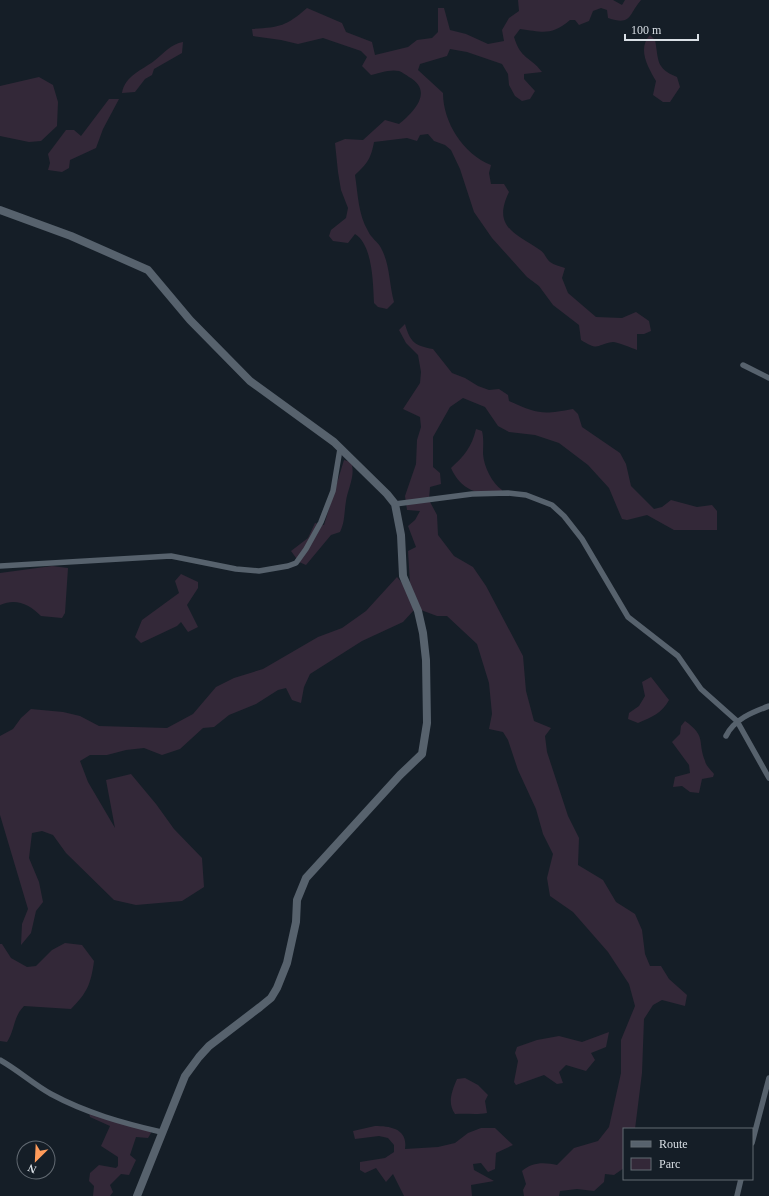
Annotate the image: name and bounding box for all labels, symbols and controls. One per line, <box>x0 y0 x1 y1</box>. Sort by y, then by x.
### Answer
scale bar <box>625 16 698 42</box>
text: 100 m <box>631 23 662 37</box>
legend <box>623 1128 753 1180</box>
text: Route <box>659 1137 688 1151</box>
north arrow <box>16 1140 56 1180</box>
text: Parc <box>659 1157 680 1171</box>
text: N <box>26 1162 38 1176</box>

